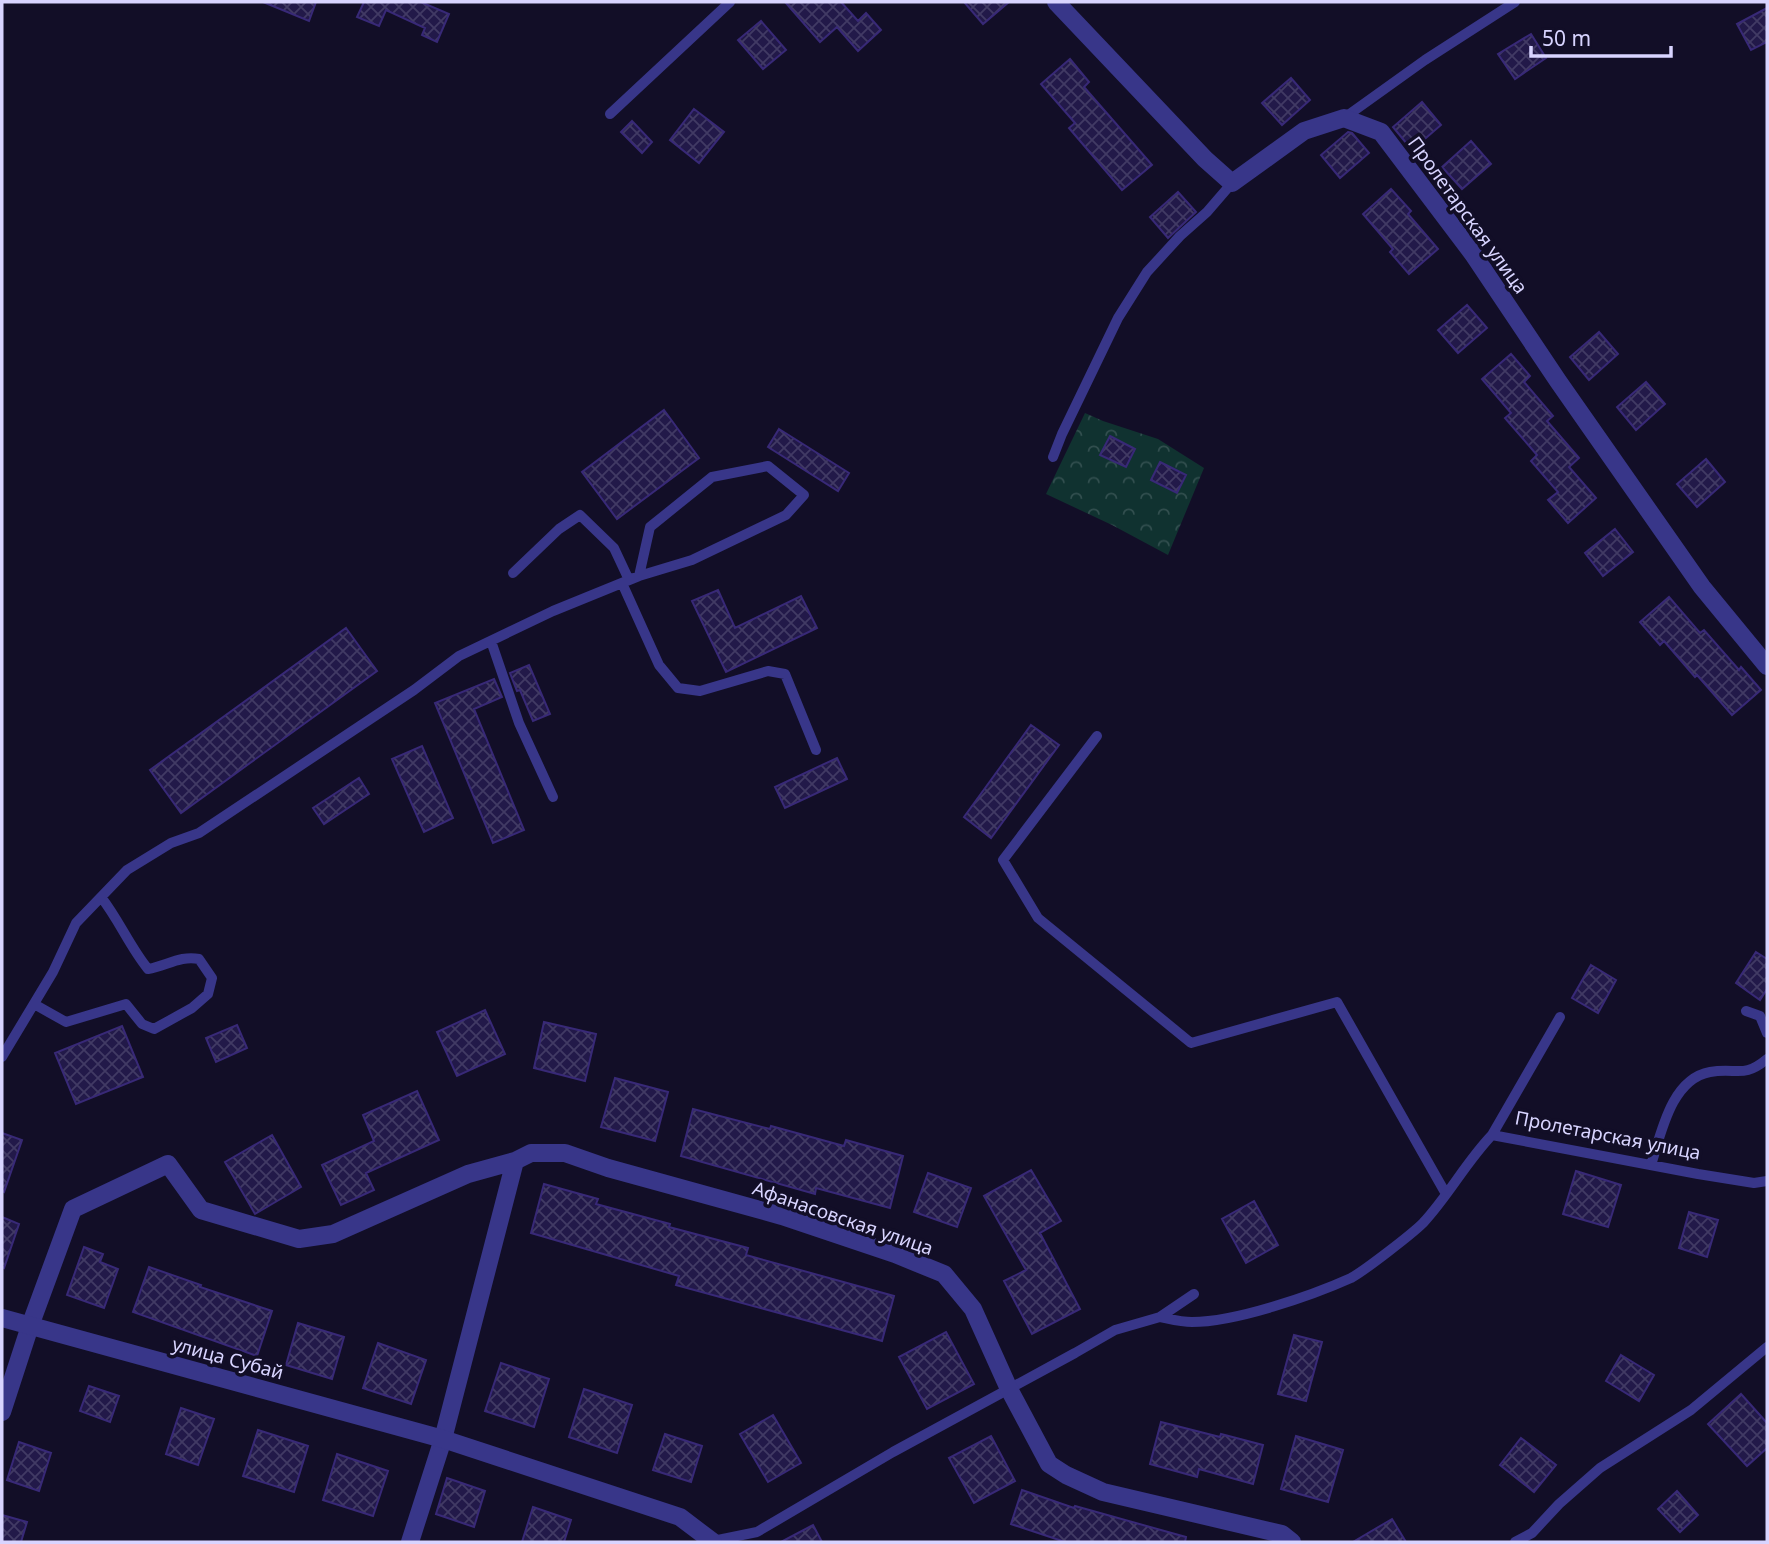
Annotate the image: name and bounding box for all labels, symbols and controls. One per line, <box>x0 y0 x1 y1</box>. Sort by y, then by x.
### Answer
scale bar <box>1531 14 1671 58</box>
text: 50 m <box>1542 24 1591 52</box>
street label: Пролетарская улица <box>1402 131 1534 299</box>
street label: Пролетарская улица <box>1513 1104 1703 1166</box>
street label: Афанасовская улица <box>749 1175 937 1261</box>
street label: улица Субай <box>169 1331 287 1385</box>

